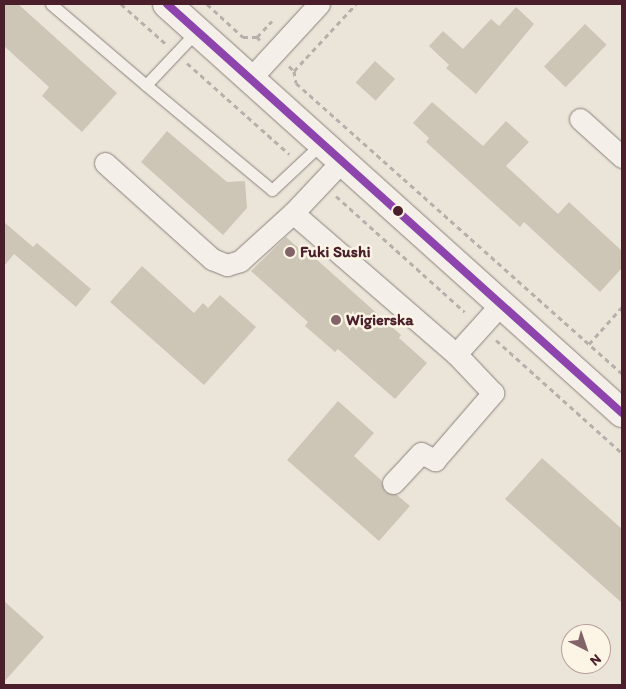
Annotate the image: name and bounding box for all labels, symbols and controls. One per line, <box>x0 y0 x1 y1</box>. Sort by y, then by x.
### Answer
unlabelled marker <box>393 206 403 216</box>
place label: Fuki Sushi <box>300 242 370 262</box>
marker: Fuki Sushi <box>284 246 296 258</box>
place label: Wigierska <box>346 310 414 330</box>
marker: Wigierska <box>330 314 342 326</box>
north arrow <box>561 624 611 674</box>
text: N <box>586 650 605 669</box>

